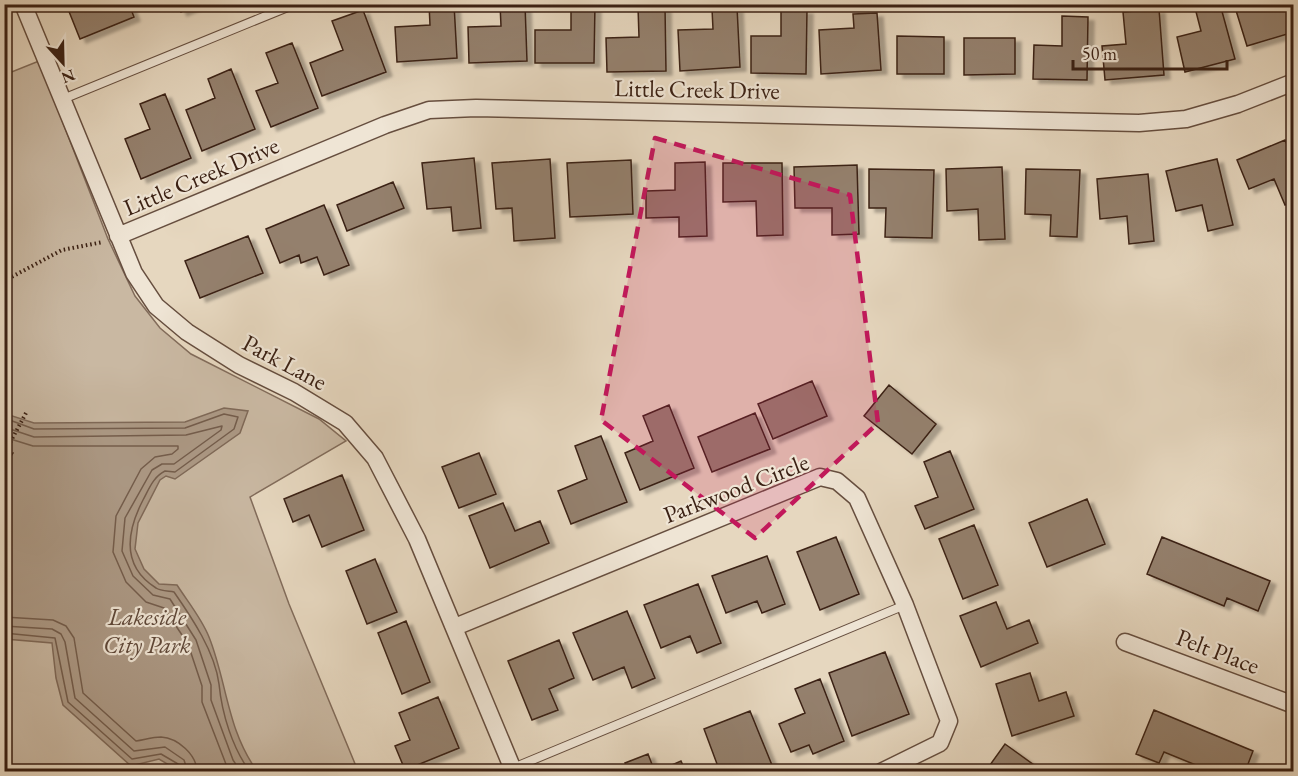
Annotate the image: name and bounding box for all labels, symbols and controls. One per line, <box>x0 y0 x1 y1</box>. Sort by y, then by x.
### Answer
north arrow <box>33 33 93 93</box>
scale bar <box>1073 33 1228 71</box>
text: 50 m <box>1082 42 1117 65</box>
text: N <box>58 64 78 89</box>
street label: Little Creek Drive <box>614 72 780 106</box>
street label: Little Creek Drive <box>119 129 283 223</box>
street label: Park Lane <box>237 327 333 397</box>
street label: Parkwood Circle <box>659 446 813 530</box>
park label: Lakeside City Park <box>103 601 191 660</box>
street label: Pelt Place <box>1172 621 1264 681</box>

